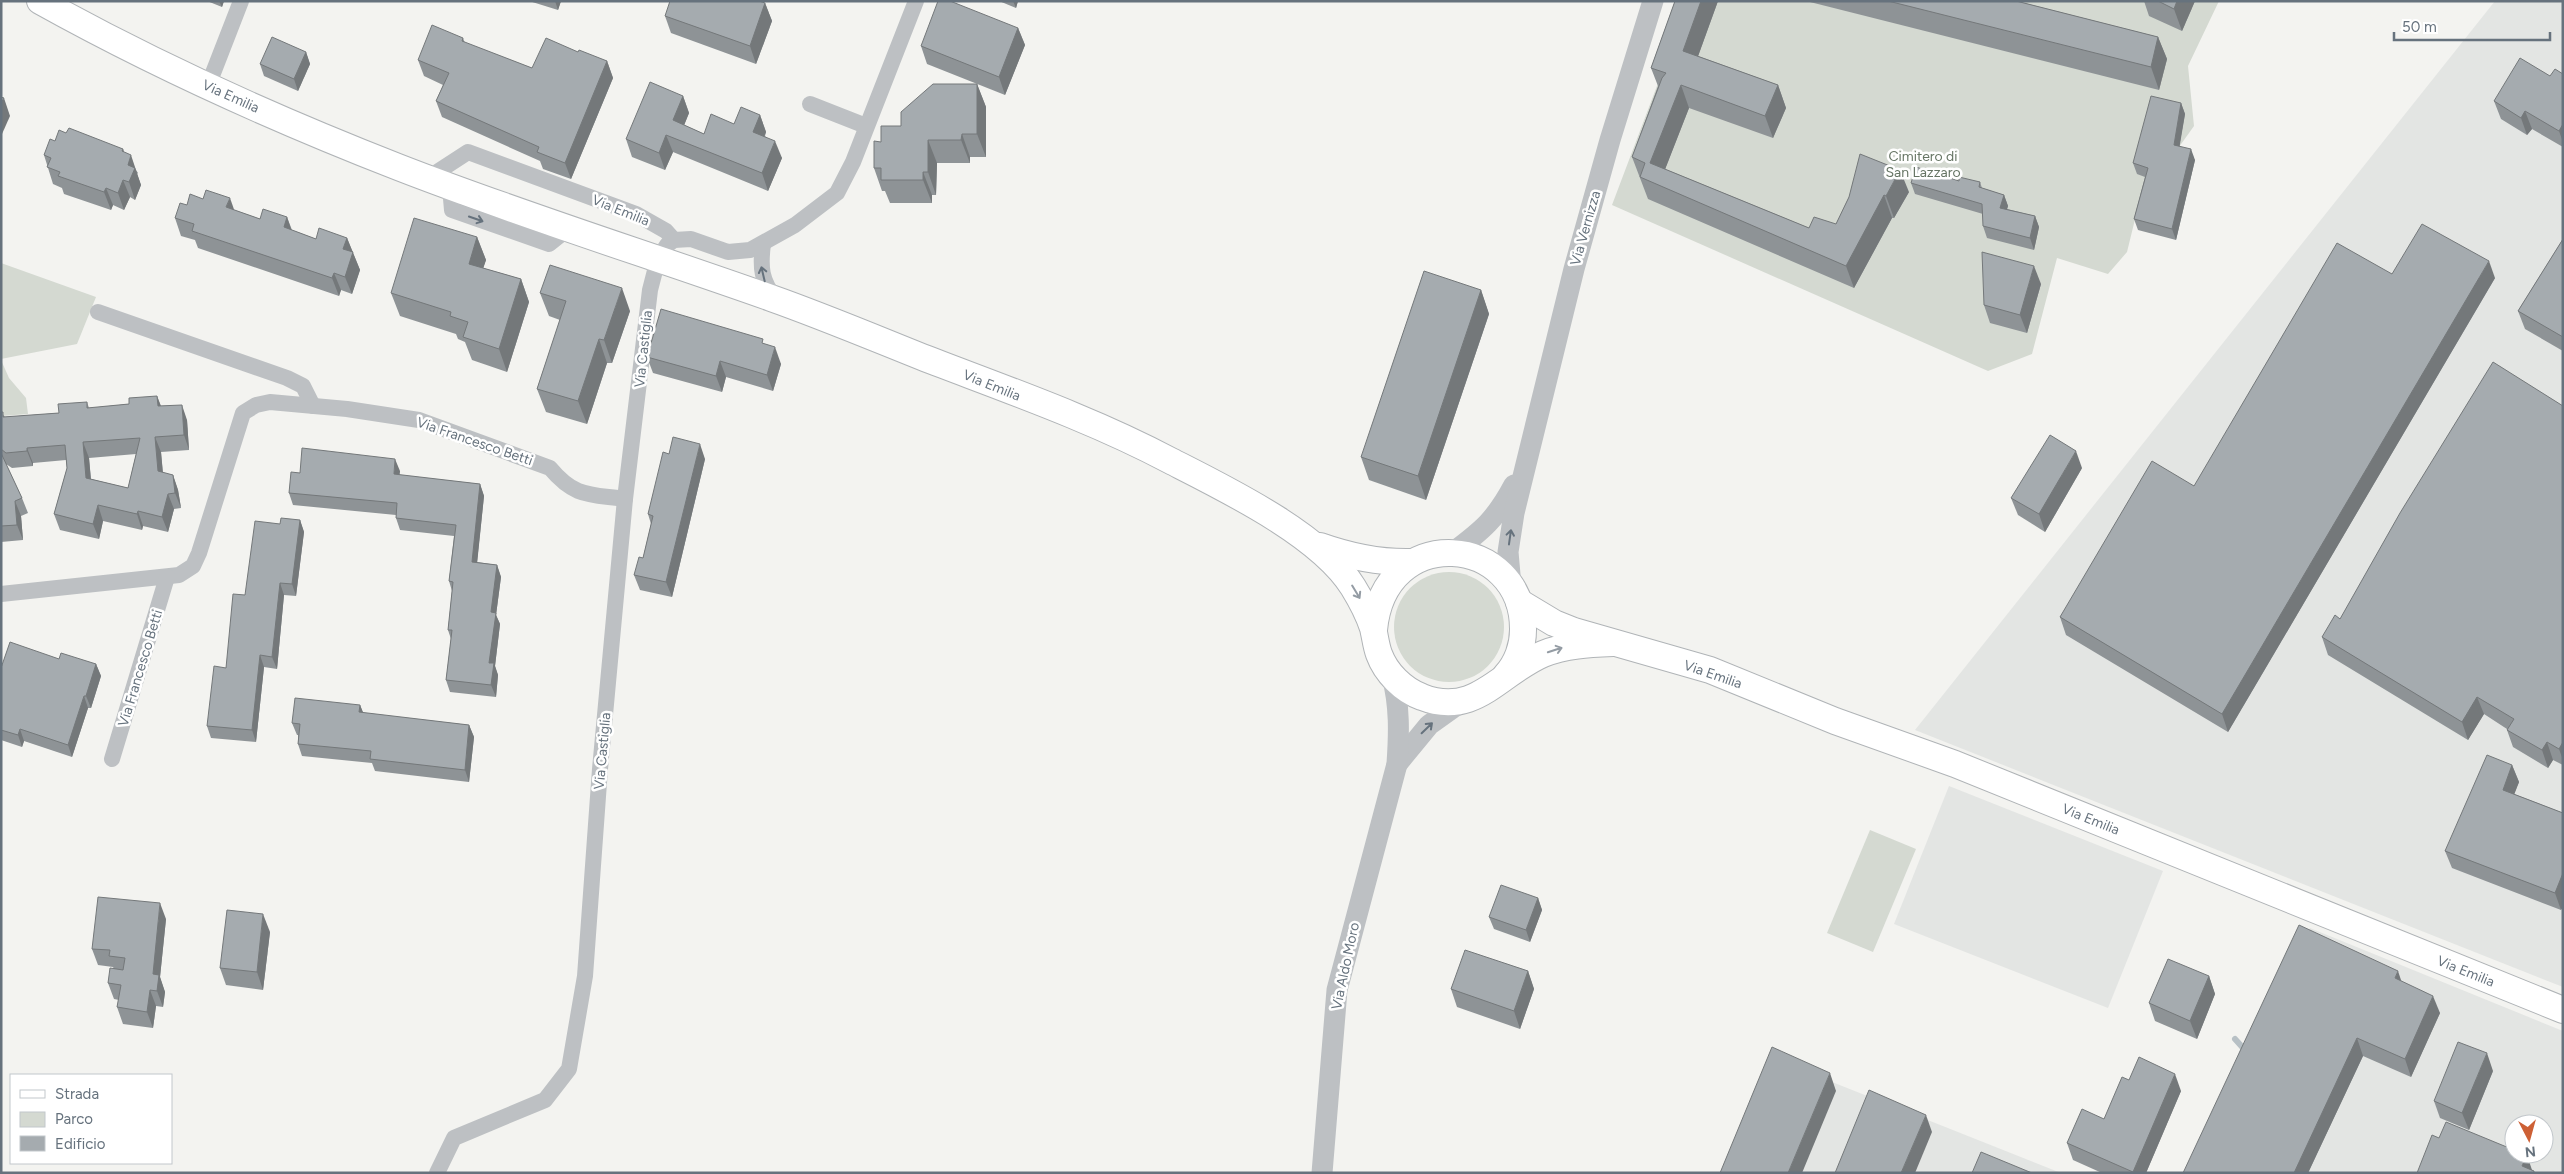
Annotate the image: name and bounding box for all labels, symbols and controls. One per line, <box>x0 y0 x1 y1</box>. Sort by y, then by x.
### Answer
scale bar <box>2394 10 2550 42</box>
text: 50 m <box>2402 18 2437 36</box>
street label: Via Emilia <box>200 76 262 117</box>
park label: Cimitero di San Lazzaro <box>1885 148 1961 181</box>
street label: Via Vernizza <box>1567 189 1604 267</box>
street label: Via Emilia <box>590 191 652 230</box>
one-way arrow <box>467 215 483 224</box>
one-way arrow <box>758 267 767 283</box>
street label: Via Castiglia <box>631 310 656 389</box>
street label: Via Emilia <box>961 366 1023 405</box>
street label: Via Francesco Betti <box>415 414 535 469</box>
one-way arrow <box>1505 529 1515 545</box>
one-way arrow <box>1351 584 1361 598</box>
street label: Via Francesco Betti <box>115 608 166 729</box>
one-way arrow <box>1547 645 1563 655</box>
street label: Via Emilia <box>1681 657 1744 692</box>
street label: Via Castiglia <box>591 712 614 790</box>
one-way arrow <box>1421 722 1433 734</box>
street label: Via Emilia <box>2060 800 2122 839</box>
street label: Via Aldo Moro <box>1328 921 1363 1011</box>
street label: Via Emilia <box>2435 952 2497 991</box>
legend <box>10 1074 172 1164</box>
text: Strada <box>55 1085 99 1103</box>
text: Parco <box>55 1110 93 1128</box>
north arrow <box>2504 1114 2554 1164</box>
text: Edificio <box>55 1135 106 1153</box>
text: N <box>2524 1142 2537 1160</box>

